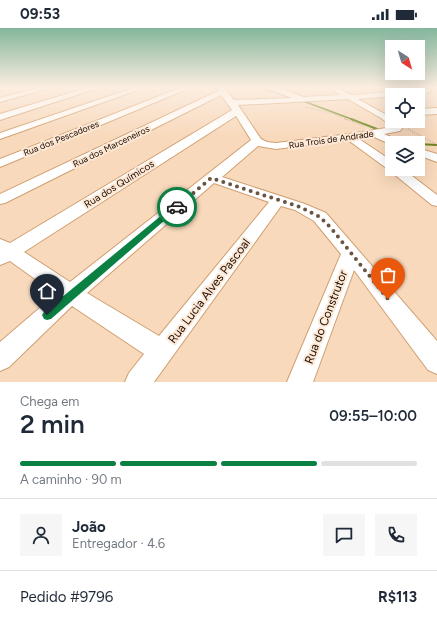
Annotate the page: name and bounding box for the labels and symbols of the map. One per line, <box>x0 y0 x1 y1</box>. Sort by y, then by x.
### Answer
north arrow <box>385 40 425 80</box>
street label: Rua dos Pescadores <box>22 118 100 158</box>
street label: Rua dos Marceneiros <box>71 123 151 169</box>
street label: Rua Trois de Andrade <box>288 128 374 150</box>
street label: Rua dos Químicos <box>81 157 157 211</box>
courier <box>157 187 197 227</box>
street label: Rua Lucia Alves Pascoal <box>165 236 253 346</box>
pin <box>371 258 405 299</box>
street label: Rua do Construtor <box>302 268 350 366</box>
pin <box>30 274 64 315</box>

